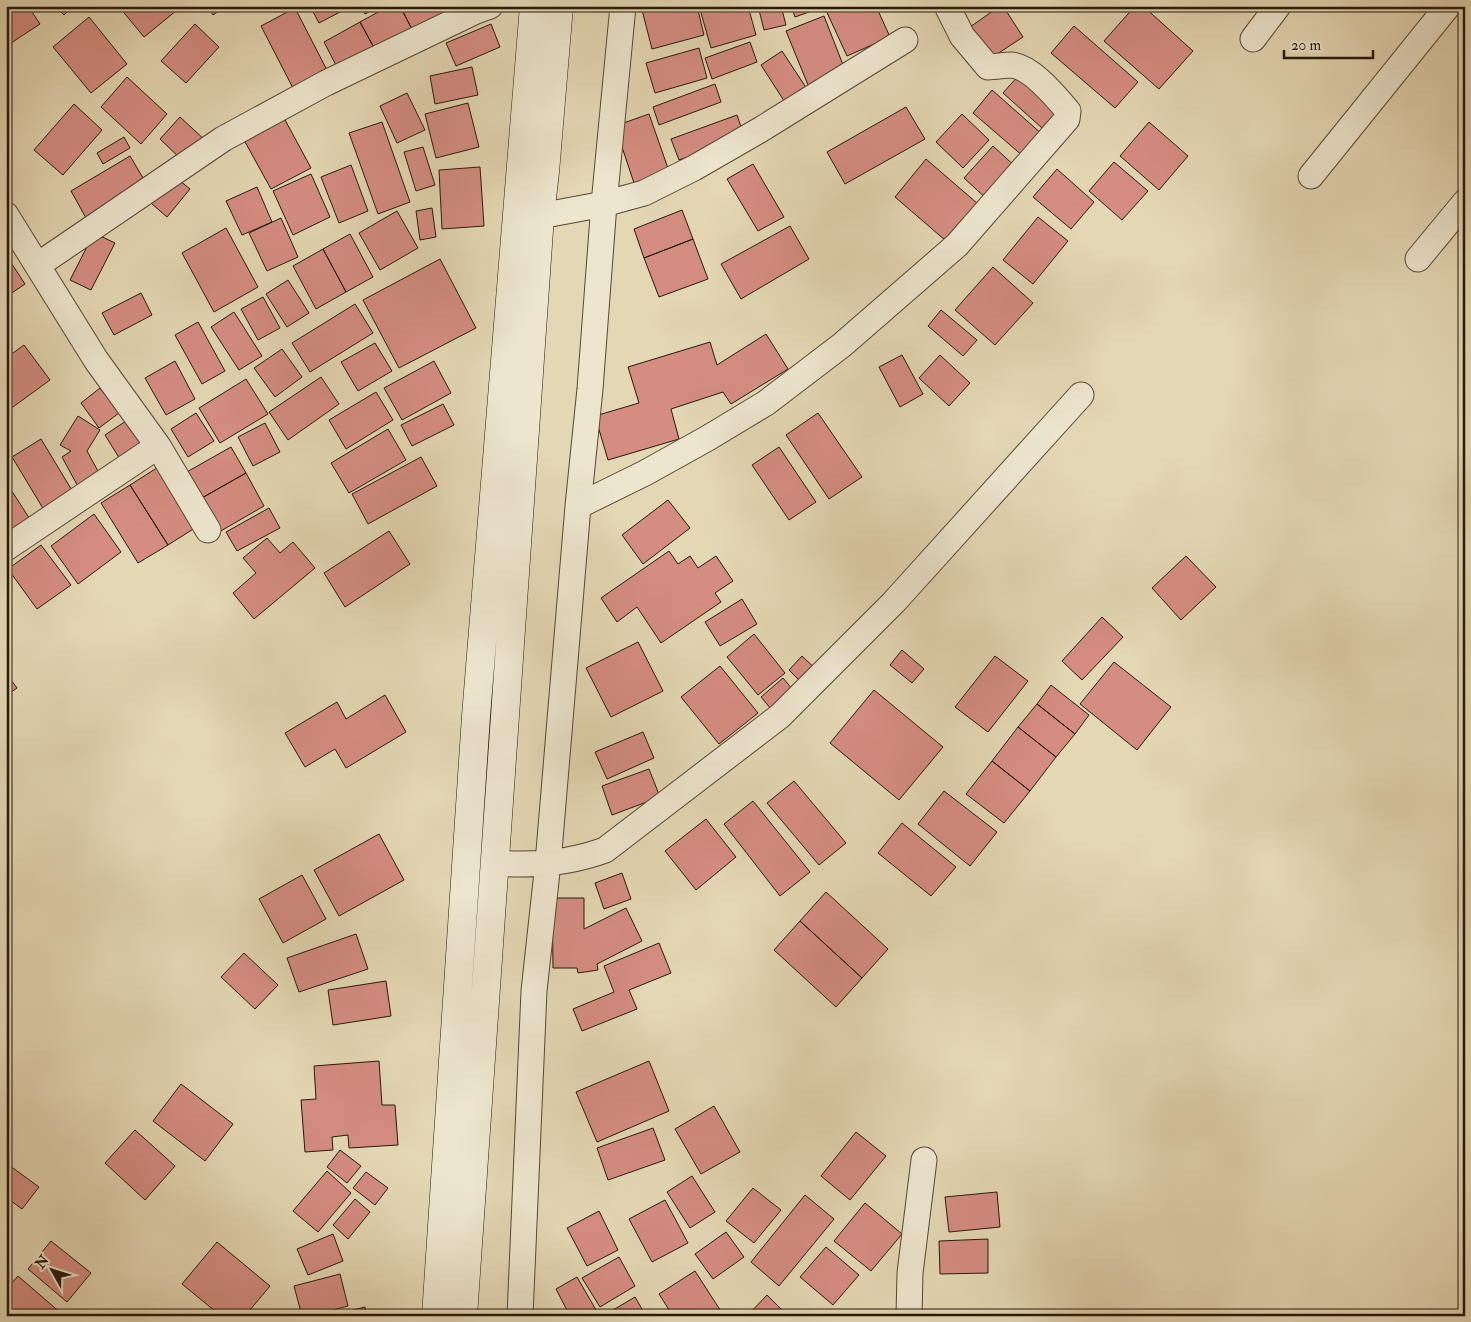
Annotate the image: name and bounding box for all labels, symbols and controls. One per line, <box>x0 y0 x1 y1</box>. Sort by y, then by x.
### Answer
scale bar <box>1284 28 1372 60</box>
text: 20 m <box>1291 36 1321 55</box>
north arrow <box>28 1244 78 1294</box>
text: N <box>31 1252 53 1273</box>

